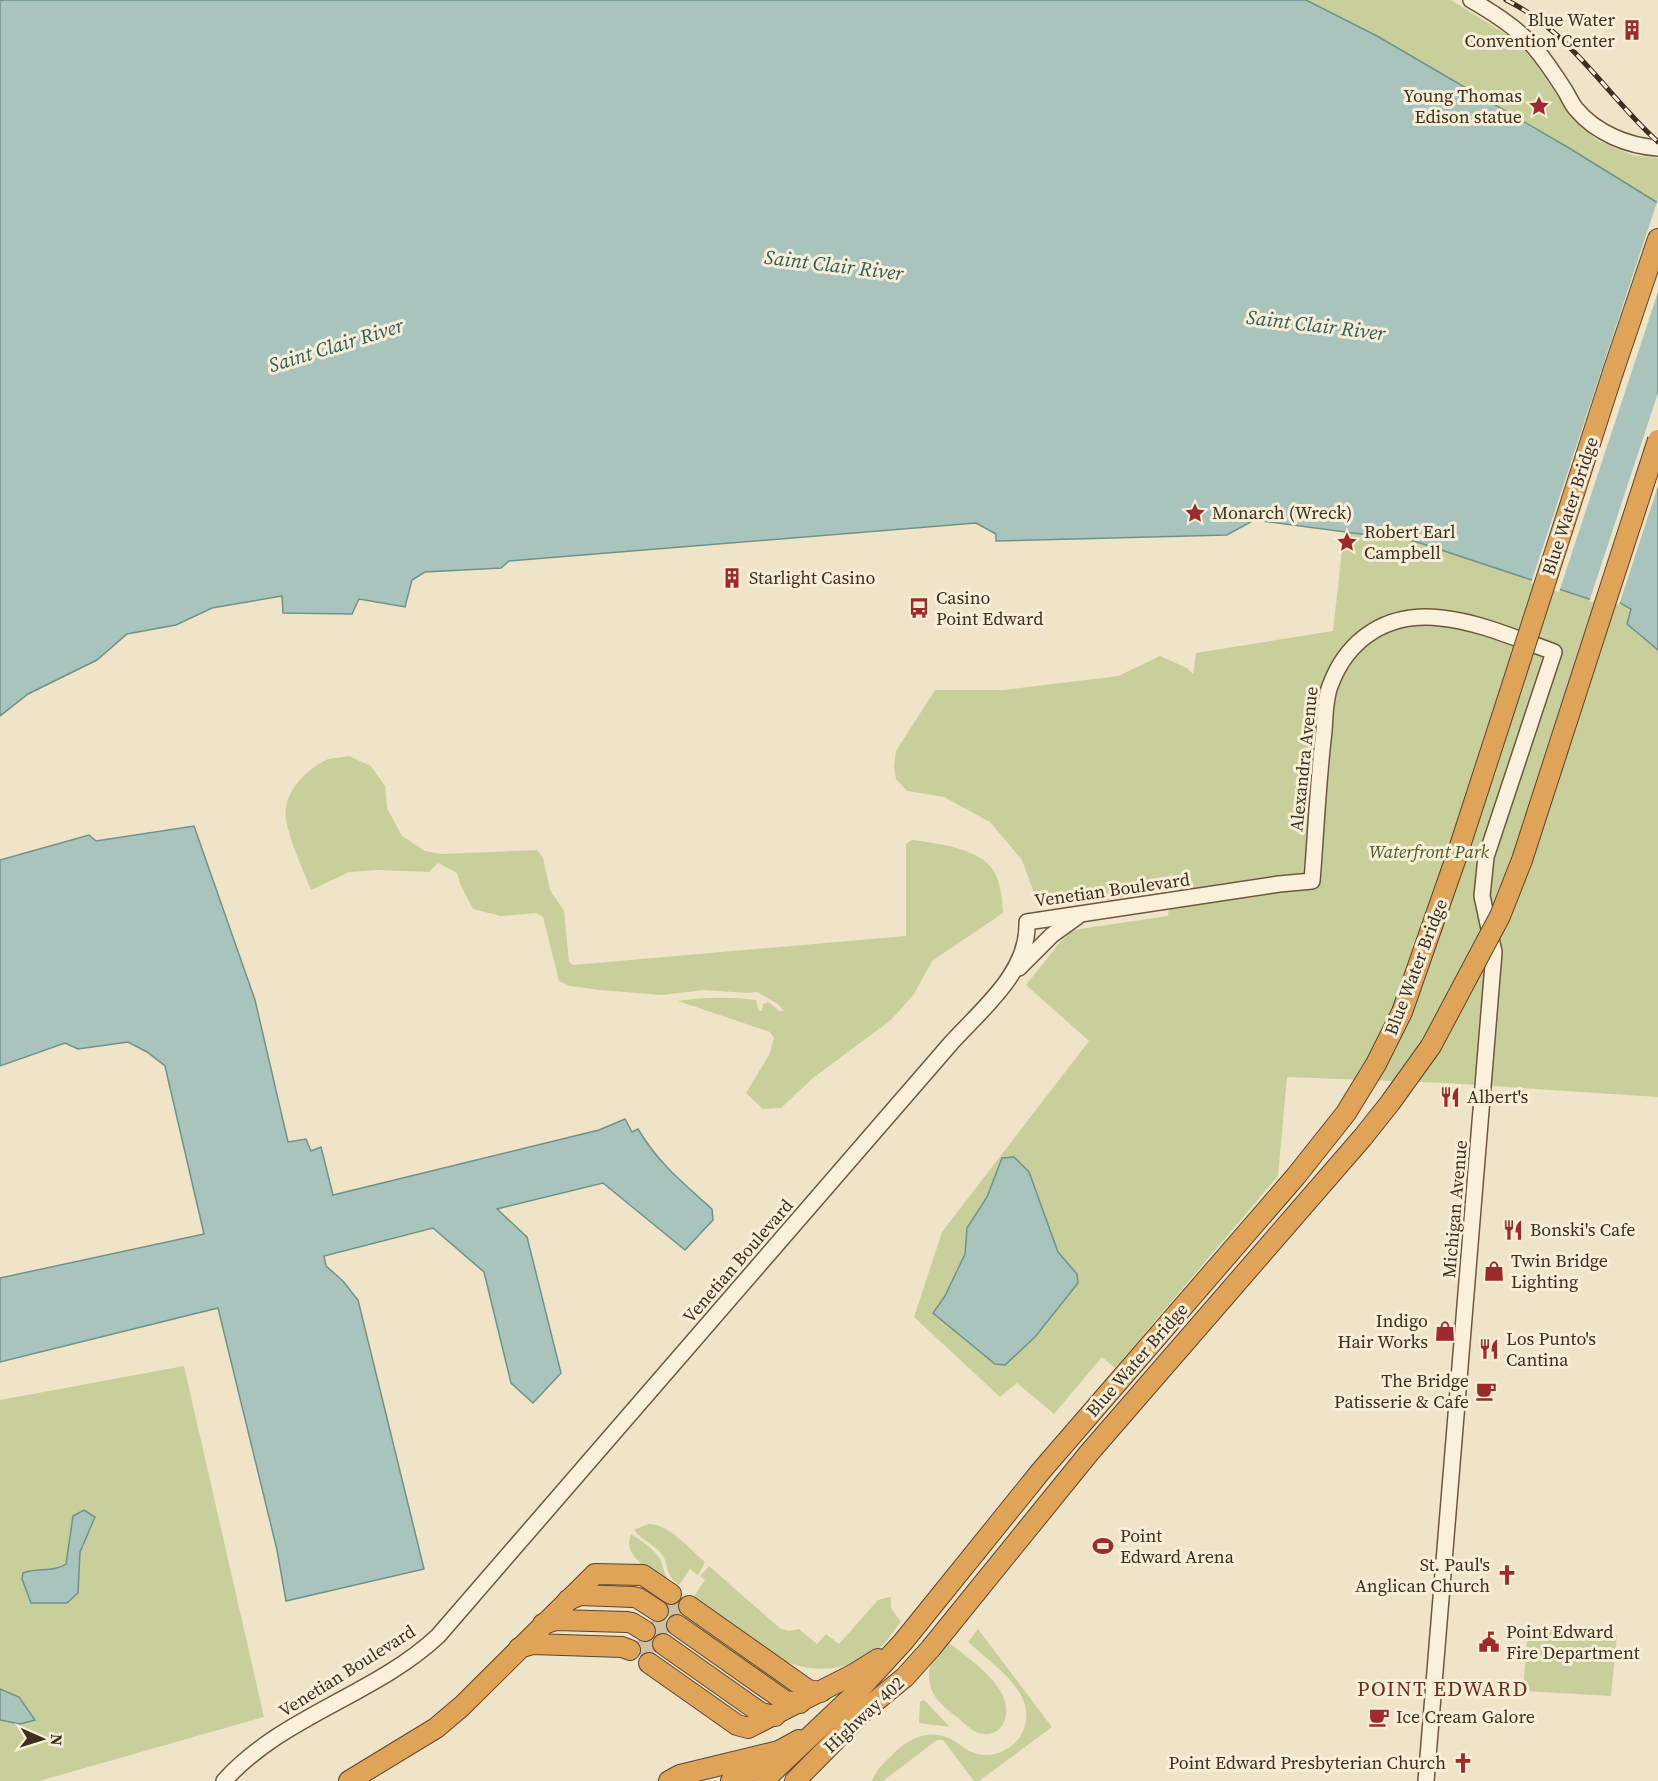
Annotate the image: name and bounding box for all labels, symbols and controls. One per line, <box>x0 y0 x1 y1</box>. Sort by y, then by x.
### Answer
place label: Blue Water Convention Center <box>1464 7 1615 53</box>
building icon: Blue Water Convention Center <box>1620 18 1644 42</box>
place label: Young Thomas Edison statue <box>1403 83 1522 129</box>
place icon: Young Thomas Edison statue <box>1527 94 1551 118</box>
water label: Saint Clair River <box>763 243 906 288</box>
water label: Saint Clair River <box>1245 303 1388 348</box>
water label: Saint Clair River <box>265 311 408 379</box>
street label: Blue Water Bridge <box>1535 433 1604 578</box>
place label: Monarch (Wreck) <box>1212 500 1352 525</box>
place icon: Monarch (Wreck) <box>1183 501 1207 525</box>
place label: Robert Earl Campbell <box>1364 519 1456 565</box>
place icon: Robert Earl Campbell <box>1335 530 1359 554</box>
place label: Starlight Casino <box>749 565 876 590</box>
building icon: Starlight Casino <box>720 566 744 590</box>
place label: Casino Point Edward <box>936 585 1043 631</box>
bus stop icon: Casino Point Edward <box>907 596 931 620</box>
street label: Alexandra Avenue <box>1283 685 1324 833</box>
park label: Waterfront Park <box>1369 839 1490 864</box>
street label: Venetian Boulevard <box>1033 866 1191 913</box>
street label: Blue Water Bridge <box>1378 895 1453 1039</box>
place label: Albert's <box>1467 1084 1529 1109</box>
restaurant icon: Albert's <box>1438 1085 1462 1109</box>
street label: Michigan Avenue <box>1436 1139 1473 1279</box>
street label: Venetian Boulevard <box>677 1193 799 1328</box>
place label: Bonski's Cafe <box>1530 1217 1636 1242</box>
restaurant icon: Bonski's Cafe <box>1501 1218 1525 1242</box>
place label: Twin Bridge Lighting <box>1511 1248 1608 1294</box>
shop icon: Twin Bridge Lighting <box>1482 1259 1506 1283</box>
street label: Blue Water Bridge <box>1080 1297 1193 1422</box>
place label: Indigo Hair Works <box>1338 1308 1428 1354</box>
shop icon: Indigo Hair Works <box>1433 1319 1457 1343</box>
place label: Los Punto's Cantina <box>1506 1326 1596 1372</box>
restaurant icon: Los Punto's Cantina <box>1477 1337 1501 1361</box>
place label: The Bridge Patisserie & Cafe <box>1334 1368 1469 1414</box>
cafe icon: The Bridge Patisserie & Cafe <box>1474 1379 1498 1403</box>
place label: Point Edward Arena <box>1120 1523 1235 1569</box>
sports icon: Point Edward Arena <box>1091 1534 1115 1558</box>
place label: St. Paul's Anglican Church <box>1355 1552 1490 1598</box>
church icon: St. Paul's Anglican Church <box>1495 1563 1519 1587</box>
street label: Venetian Boulevard <box>274 1618 420 1723</box>
place label: Point Edward Fire Department <box>1506 1619 1640 1665</box>
public building icon: Point Edward Fire Department <box>1477 1630 1501 1654</box>
street label: Highway 402 <box>818 1671 909 1758</box>
district label: POINT EDWARD <box>1357 1674 1529 1703</box>
place label: Ice Cream Galore <box>1396 1704 1535 1729</box>
cafe icon: Ice Cream Galore <box>1367 1705 1391 1729</box>
north arrow <box>12 1709 72 1769</box>
text: N <box>46 1733 68 1747</box>
place label: Point Edward Presbyterian Church <box>1169 1750 1446 1775</box>
church icon: Point Edward Presbyterian Church <box>1451 1751 1475 1775</box>

